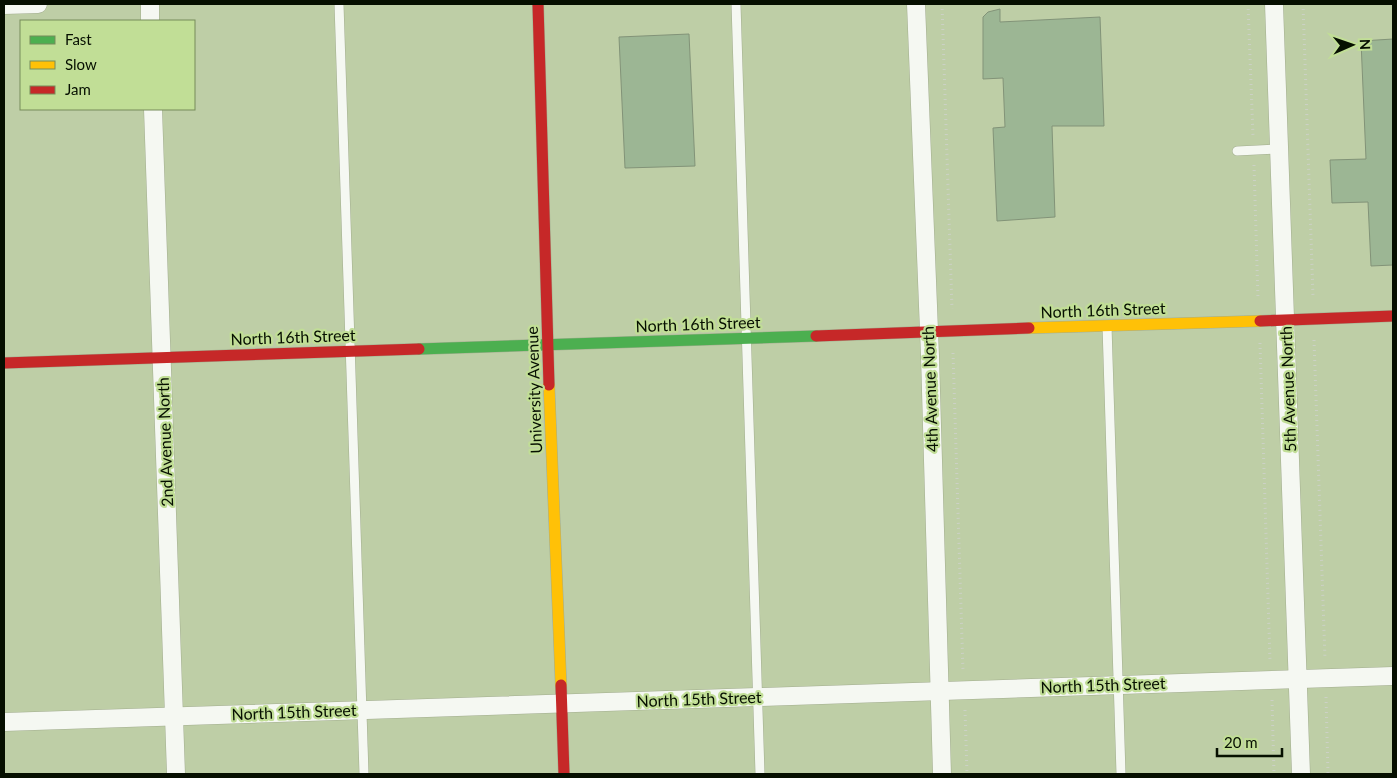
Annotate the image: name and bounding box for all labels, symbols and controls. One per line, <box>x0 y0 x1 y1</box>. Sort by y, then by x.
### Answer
legend <box>20 20 195 110</box>
north arrow <box>1327 20 1377 70</box>
text: Fast <box>65 30 92 48</box>
text: N <box>1357 39 1374 50</box>
text: Slow <box>65 55 97 73</box>
text: Jam <box>65 80 91 98</box>
street label: North 16th Street <box>1040 298 1166 321</box>
street label: North 16th Street <box>635 312 761 335</box>
street label: North 16th Street <box>230 325 356 348</box>
street label: University Avenue <box>522 326 545 454</box>
street label: 4th Avenue North <box>918 326 941 452</box>
street label: 5th Avenue North <box>1276 326 1299 452</box>
street label: 2nd Avenue North <box>153 377 176 507</box>
street label: North 15th Street <box>1040 673 1166 696</box>
street label: North 15th Street <box>636 687 762 710</box>
street label: North 15th Street <box>231 700 357 723</box>
scale bar <box>1217 726 1282 758</box>
text: 20 m <box>1224 733 1258 751</box>

